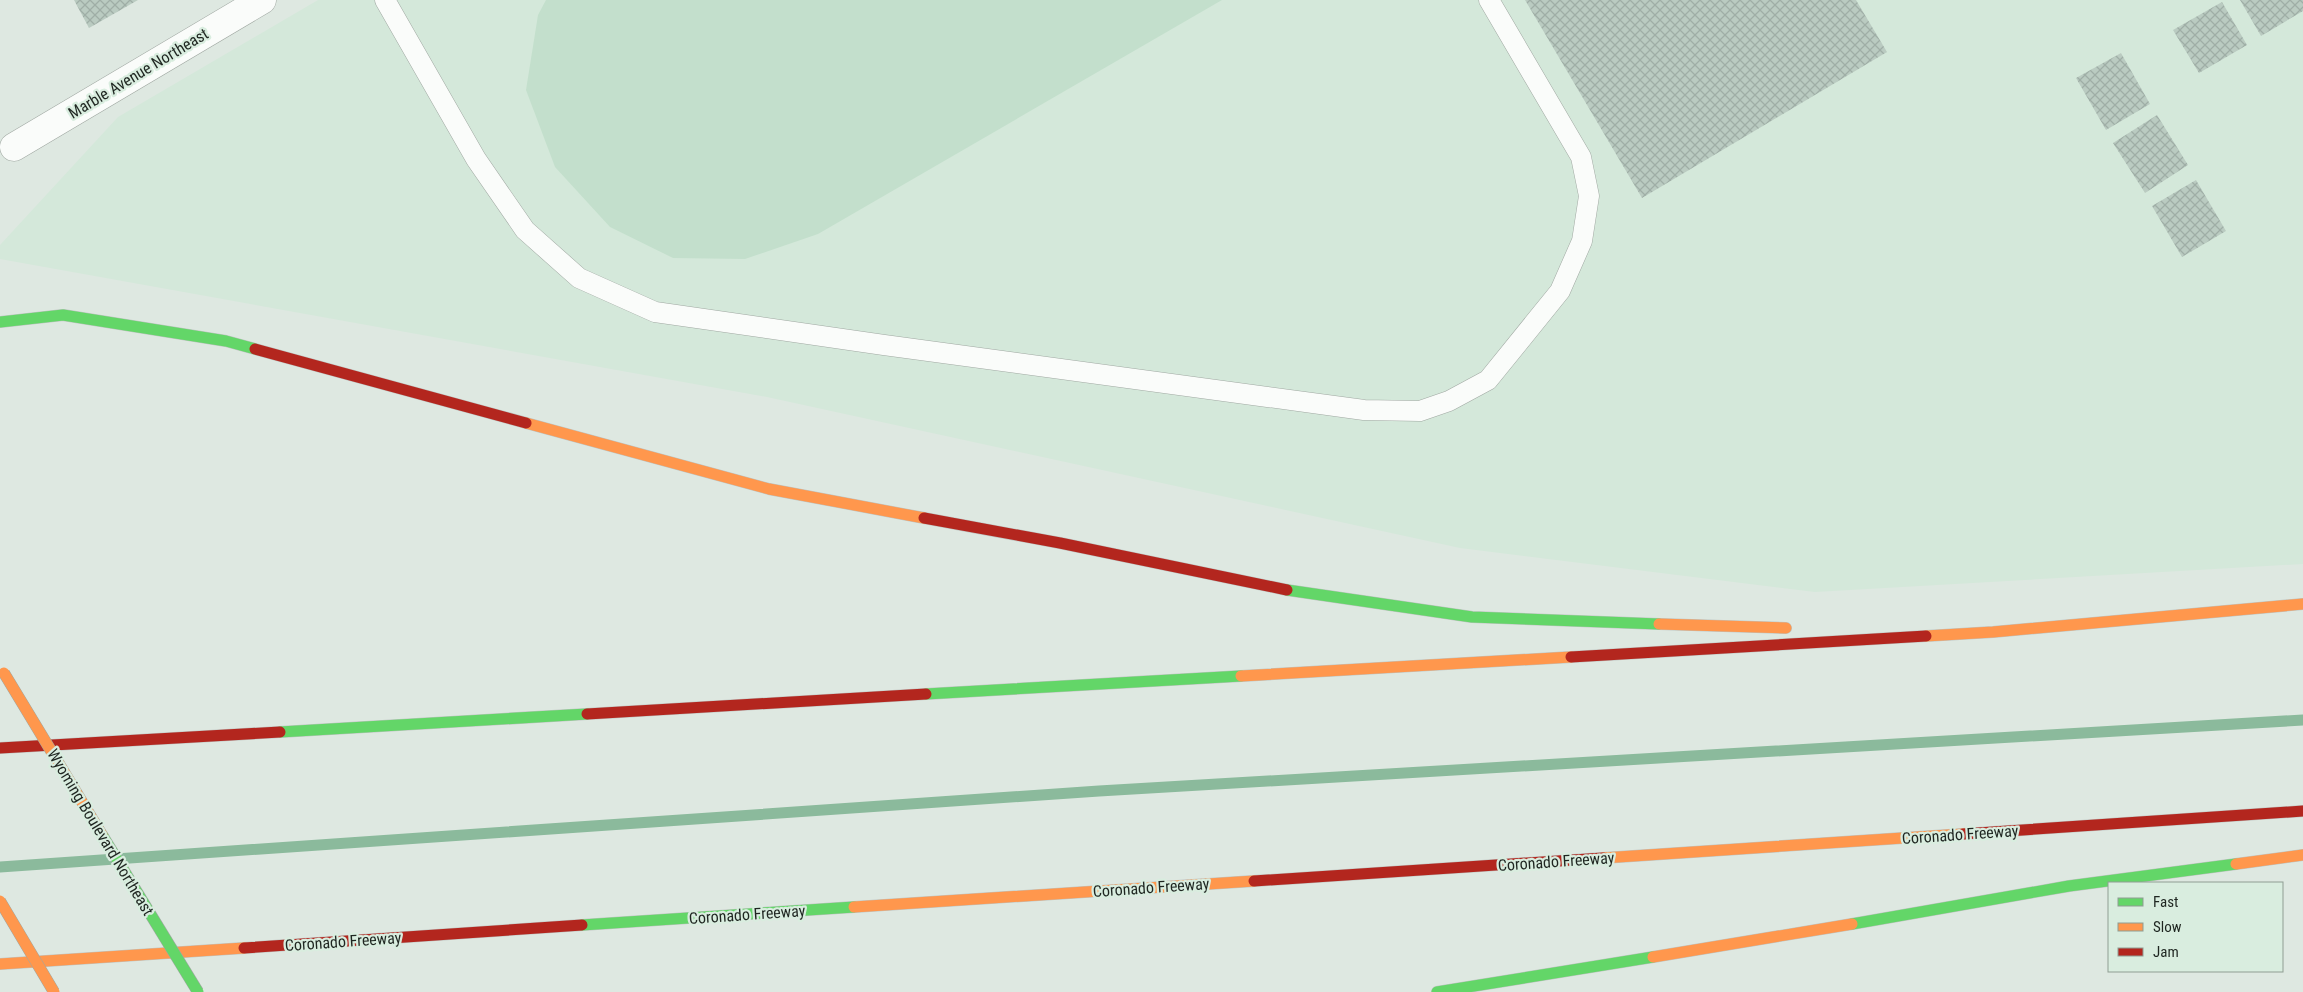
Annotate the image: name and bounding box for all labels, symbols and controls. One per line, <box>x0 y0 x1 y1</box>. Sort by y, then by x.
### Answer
street label: Marble Avenue Northeast <box>65 24 212 123</box>
street label: Wyoming Boulevard Northeast <box>43 746 158 919</box>
street label: Coronado Freeway <box>1901 821 2019 848</box>
street label: Coronado Freeway <box>1497 848 1615 875</box>
street label: Coronado Freeway <box>1092 874 1210 901</box>
legend <box>2108 882 2283 972</box>
text: Fast <box>2153 893 2178 911</box>
street label: Coronado Freeway <box>688 901 806 928</box>
text: Slow <box>2153 918 2182 936</box>
street label: Coronado Freeway <box>284 928 402 955</box>
text: Jam <box>2153 943 2179 961</box>

